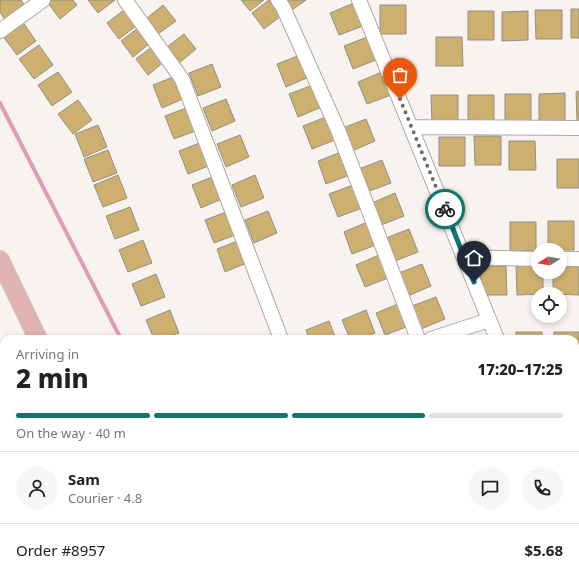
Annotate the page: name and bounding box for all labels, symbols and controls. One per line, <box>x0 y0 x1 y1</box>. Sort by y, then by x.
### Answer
pin <box>383 58 417 99</box>
icon: bag <box>389 64 411 86</box>
courier <box>425 189 465 229</box>
icon: bike <box>434 198 456 220</box>
pin <box>457 241 491 282</box>
north arrow <box>531 243 567 279</box>
map controls <box>531 243 567 323</box>
icon: home <box>463 247 485 269</box>
button: locate <box>531 287 567 323</box>
text: Arriving in <box>16 345 79 363</box>
text: 17:20–17:25 <box>478 359 563 379</box>
text: 2 min <box>16 360 89 396</box>
text: On the way · 40 m <box>16 424 126 442</box>
button: person <box>16 467 58 509</box>
button: chat <box>469 467 511 509</box>
button: phone <box>521 467 563 509</box>
text: Sam <box>68 469 100 489</box>
text: Courier · 4.8 <box>68 489 142 507</box>
text: Order #8957 <box>16 540 105 560</box>
text: $5.68 <box>524 540 563 560</box>

